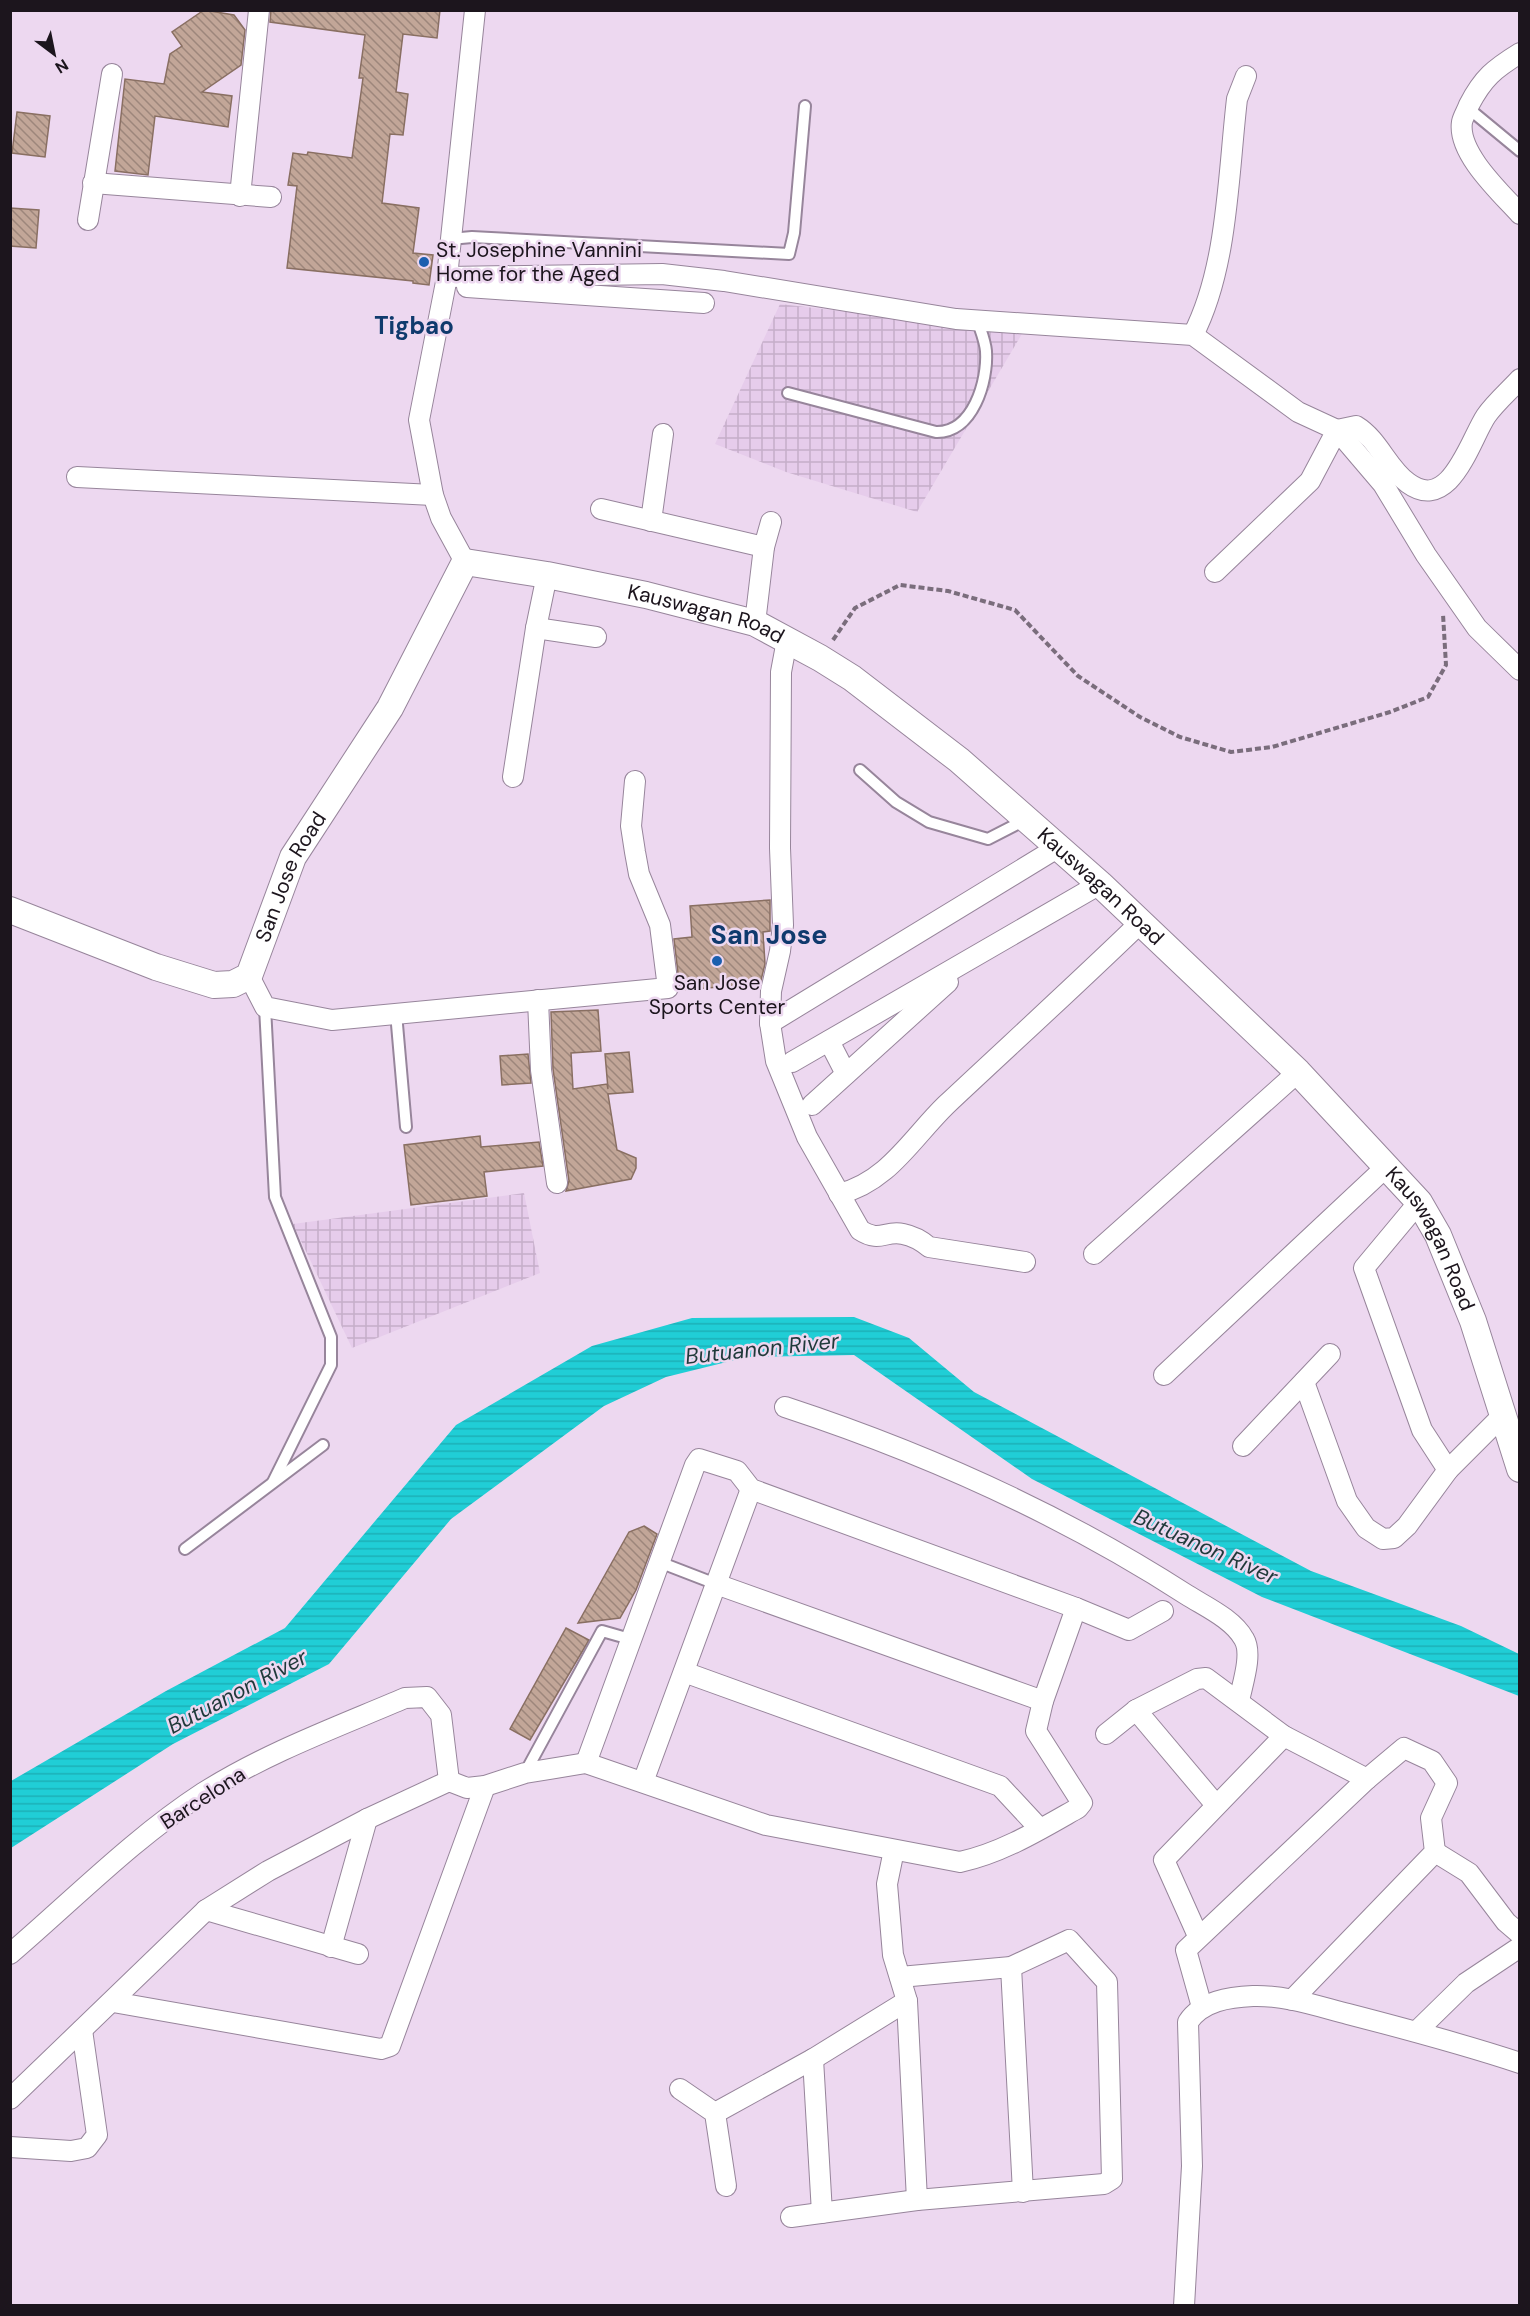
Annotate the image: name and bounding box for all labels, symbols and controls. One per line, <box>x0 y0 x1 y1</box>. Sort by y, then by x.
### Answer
north arrow <box>24 24 84 84</box>
text: N <box>51 54 72 78</box>
place label: St. Josephine Vannini Home for the Aged <box>436 236 642 288</box>
marker: St. Josephine Vannini Home for the Aged <box>417 255 431 269</box>
district label: Tigbao <box>374 310 454 341</box>
street label: Kauswagan Road <box>625 578 789 650</box>
street label: San Jose Road <box>249 806 333 946</box>
street label: Kauswagan Road <box>1031 821 1170 951</box>
district label: San Jose <box>711 917 827 952</box>
marker: San Jose Sports Center <box>710 954 724 968</box>
place label: San Jose Sports Center <box>649 969 786 1021</box>
street label: Kauswagan Road <box>1379 1161 1481 1315</box>
water label: Butuanon River <box>684 1326 841 1371</box>
water label: Butuanon River <box>1129 1502 1283 1591</box>
water label: Butuanon River <box>162 1642 313 1740</box>
street label: Barcelona <box>155 1760 251 1836</box>

